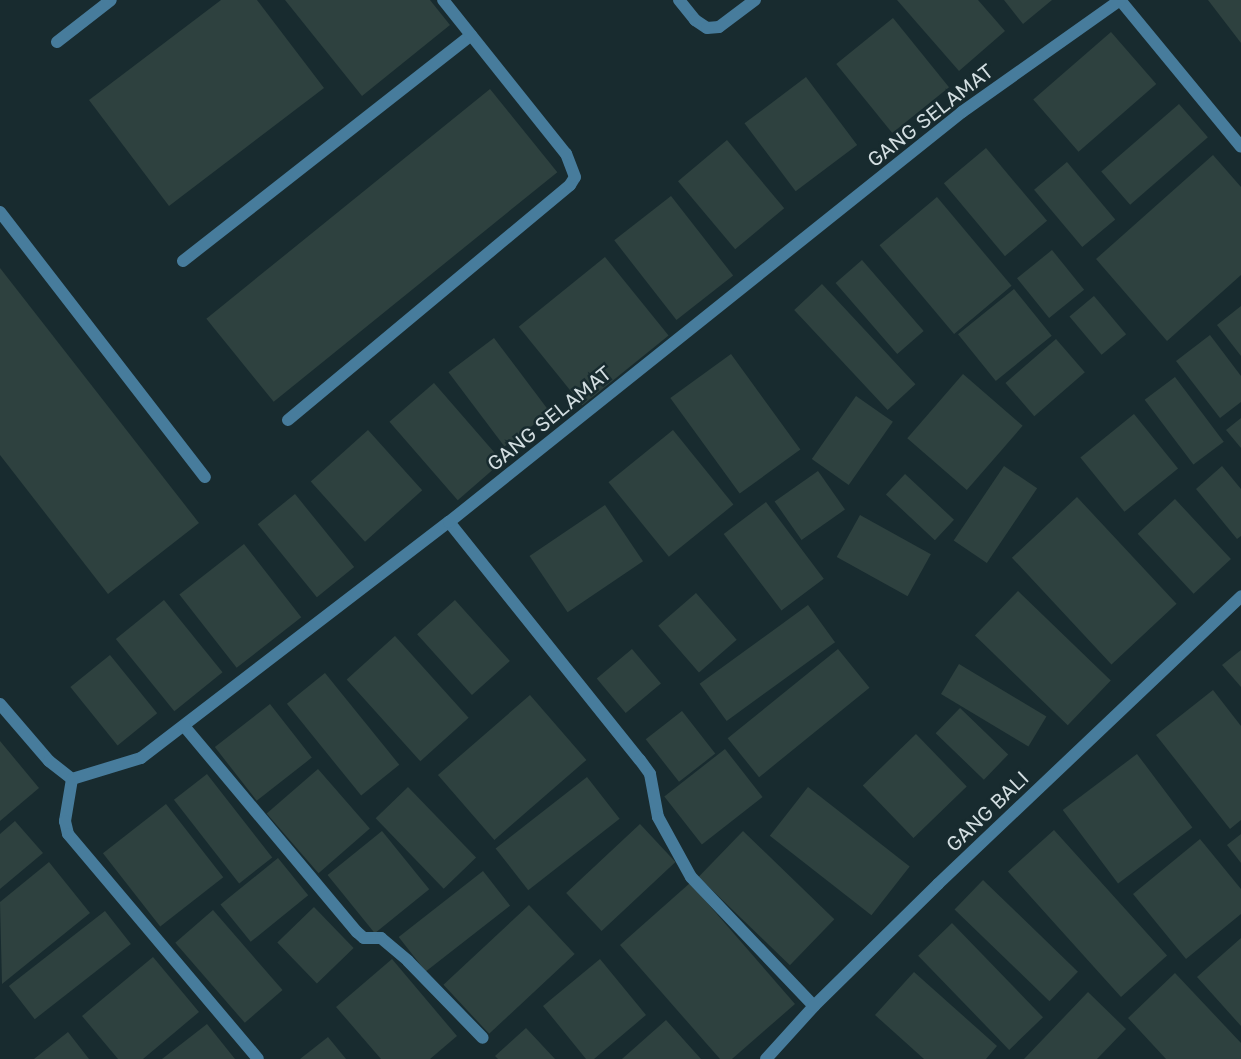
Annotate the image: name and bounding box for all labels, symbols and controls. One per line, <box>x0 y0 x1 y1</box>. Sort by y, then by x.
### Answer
street label: GANG SELAMAT <box>862 58 998 172</box>
street label: GANG SELAMAT <box>482 360 616 476</box>
street label: GANG BALI <box>941 766 1033 856</box>

